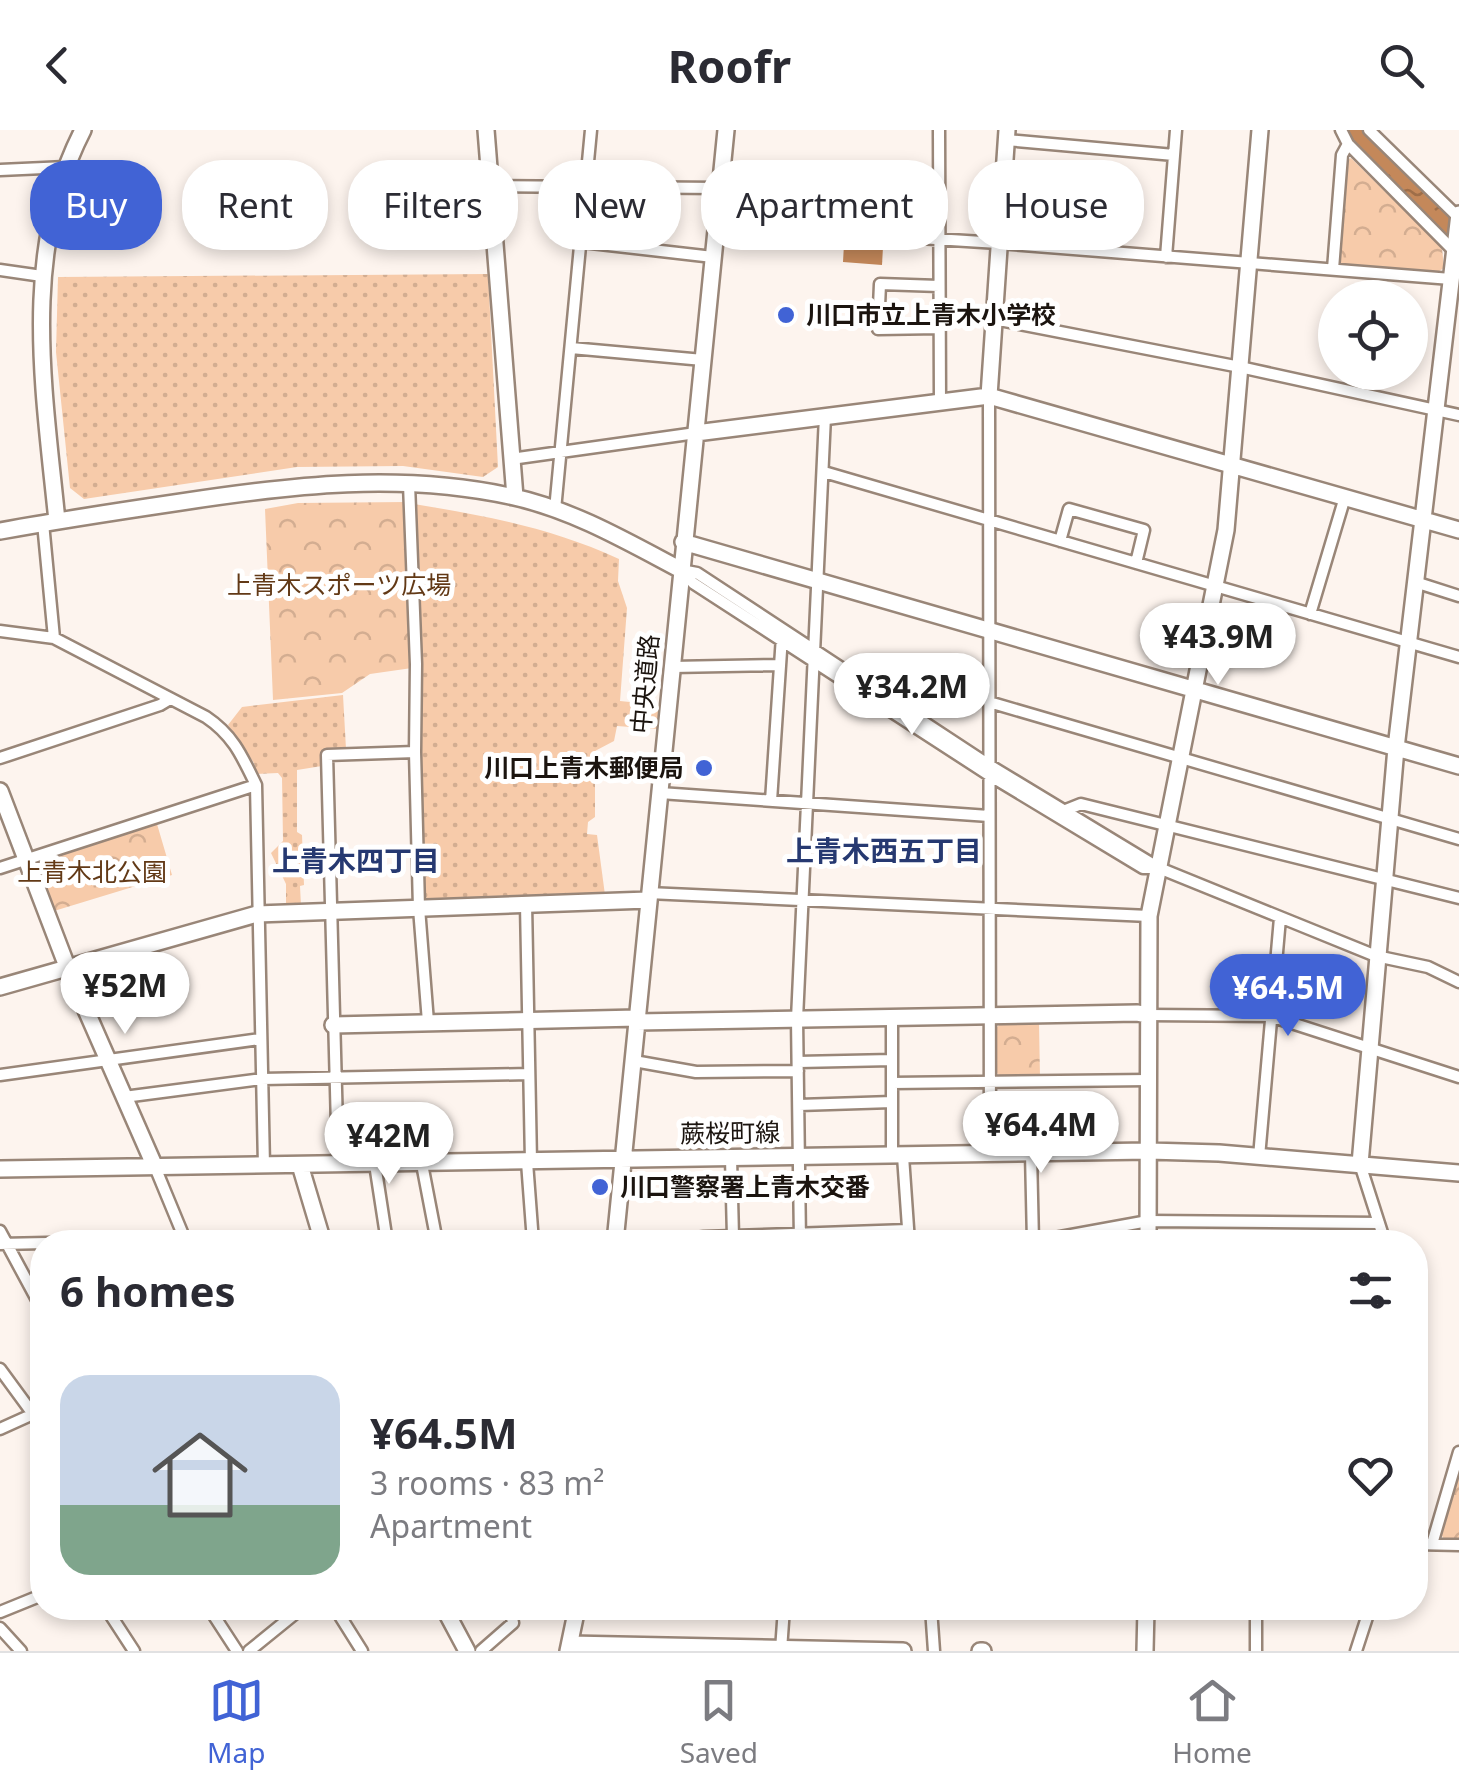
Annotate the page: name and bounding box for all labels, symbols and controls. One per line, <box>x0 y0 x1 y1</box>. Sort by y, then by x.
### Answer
text: Roofr <box>668 35 791 96</box>
icon: back <box>30 38 85 93</box>
icon: search <box>1374 38 1429 93</box>
chip: Buy <box>30 160 162 250</box>
chip: Rent <box>182 160 328 250</box>
chip: Filters <box>348 160 518 250</box>
chip: New <box>538 160 681 250</box>
chip: Apartment <box>701 160 948 250</box>
chip: House <box>968 160 1144 250</box>
map controls <box>1318 280 1428 390</box>
button: locate <box>1318 280 1428 390</box>
place label: 川口市立上青木小学校 <box>806 297 1056 331</box>
marker: 川口市立上青木小学校 <box>775 304 797 326</box>
park label: 上青木スポーツ広場 <box>227 567 451 601</box>
pin: ¥43.9M <box>1137 603 1299 688</box>
text: ¥43.9M <box>1162 614 1274 657</box>
street label: 中央道路 <box>623 633 665 735</box>
pin: ¥34.2M <box>831 653 993 738</box>
text: ¥34.2M <box>856 664 968 707</box>
place label: 川口上青木郵便局 <box>484 750 684 784</box>
marker: 川口上青木郵便局 <box>693 757 715 779</box>
district label: 上青木西五丁目 <box>786 831 982 869</box>
district label: 上青木四丁目 <box>272 841 440 879</box>
park label: 上青木北公園 <box>17 854 167 888</box>
pin: ¥52M <box>66 952 184 1037</box>
pin: ¥64.5M <box>1207 954 1369 1039</box>
text: ¥52M <box>82 963 168 1006</box>
text: ¥64.5M <box>1232 965 1344 1008</box>
pin: ¥64.4M <box>960 1091 1122 1176</box>
pin: ¥42M <box>330 1102 448 1187</box>
text: ¥64.4M <box>985 1102 1097 1145</box>
text: ¥42M <box>346 1113 432 1156</box>
street label: 蕨桜町線 <box>680 1114 780 1150</box>
place label: 川口警察署上青木交番 <box>620 1169 870 1203</box>
marker: 川口警察署上青木交番 <box>589 1176 611 1198</box>
text: 6 homes <box>60 1262 236 1319</box>
icon: filters <box>1343 1263 1398 1318</box>
text: ¥64.5M <box>370 1404 518 1461</box>
icon: home <box>140 1415 260 1535</box>
icon: heart <box>1343 1448 1398 1503</box>
text: 3 rooms · 83 m² <box>370 1461 604 1504</box>
text: Apartment <box>370 1504 532 1547</box>
tab: Map <box>207 1673 265 1771</box>
tab: Saved <box>680 1673 758 1771</box>
tab: Home <box>1172 1673 1252 1771</box>

